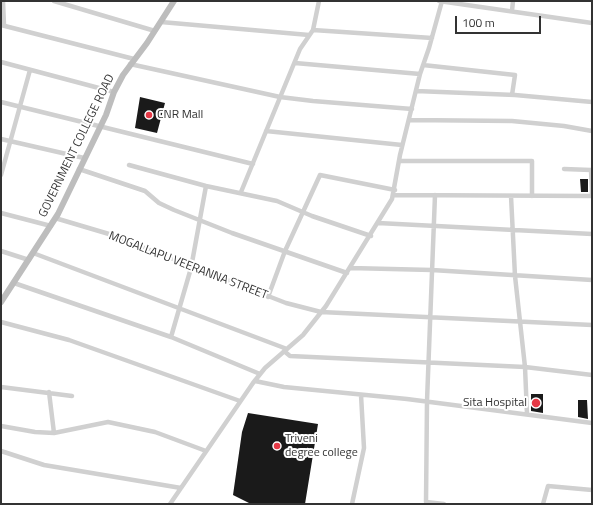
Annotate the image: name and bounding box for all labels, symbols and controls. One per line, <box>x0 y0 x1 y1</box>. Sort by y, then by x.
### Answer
scale bar <box>457 8 543 34</box>
text: 100 m <box>462 13 495 32</box>
street label: GOVERNMENT COLLEGE ROAD <box>36 72 118 220</box>
place label: CNR Mall <box>157 108 203 122</box>
marker: CNR Mall <box>144 110 154 120</box>
street label: MOGALLAPU VEERANNA STREET <box>106 229 270 303</box>
place label: Sita Hospital <box>463 396 527 410</box>
marker: Sita Hospital <box>530 397 542 409</box>
place label: Triveni degree college <box>285 432 358 460</box>
marker: Triveni degree college <box>272 441 282 451</box>

